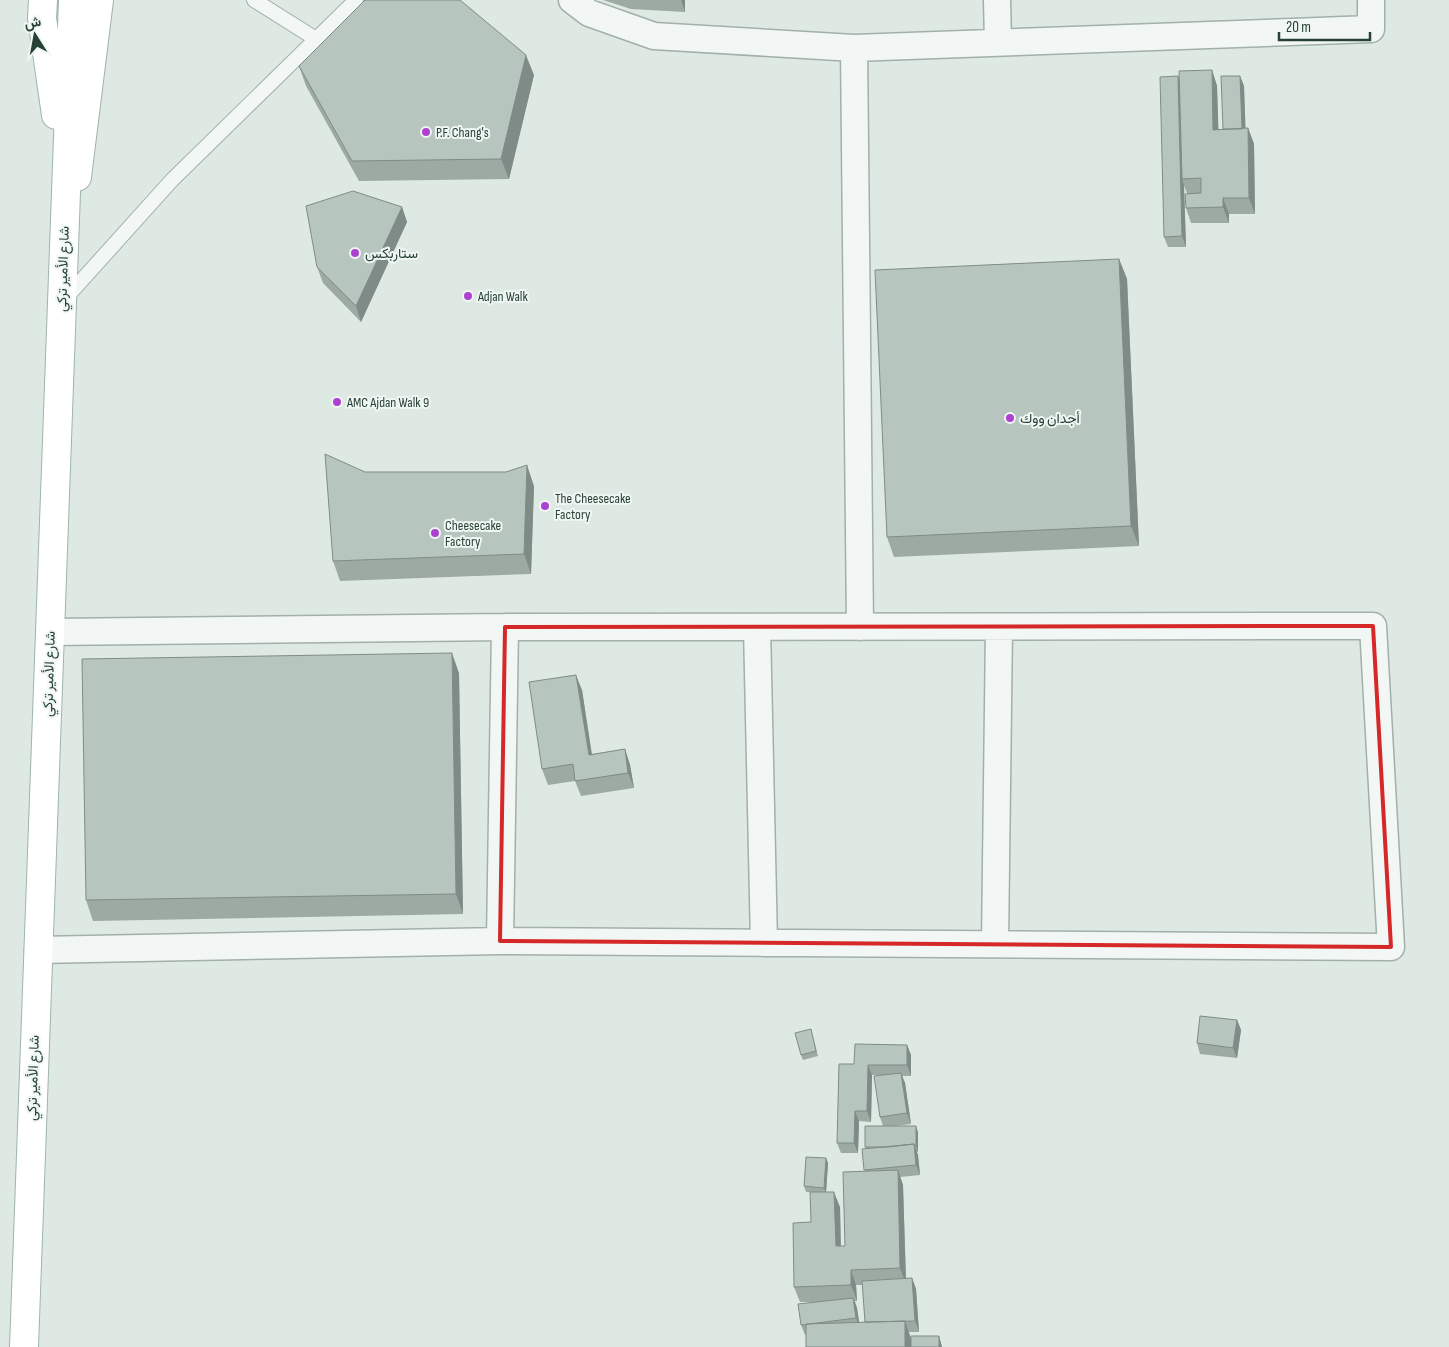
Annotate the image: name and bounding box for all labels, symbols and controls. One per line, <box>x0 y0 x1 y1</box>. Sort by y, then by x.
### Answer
north arrow <box>10 10 60 60</box>
scale bar <box>1279 10 1370 42</box>
text: ش <box>23 13 43 33</box>
text: 20 m <box>1286 18 1311 37</box>
place label: P.F. Chang's <box>436 124 489 141</box>
marker: P.F. Chang's <box>420 126 432 138</box>
street label: شارع الأمير تركي <box>53 226 76 312</box>
place label: ستاربكس <box>365 245 418 262</box>
marker: ستاربكس <box>349 247 361 259</box>
place label: Adjan Walk <box>477 288 528 305</box>
marker: Adjan Walk <box>462 290 474 302</box>
place label: AMC Ajdan Walk 9 <box>346 394 429 411</box>
marker: AMC Ajdan Walk 9 <box>331 396 343 408</box>
place label: أجدان ووك <box>1020 410 1080 427</box>
marker: أجدان ووك <box>1004 412 1016 424</box>
place label: The Cheesecake Factory <box>555 490 631 523</box>
marker: The Cheesecake Factory <box>539 500 551 512</box>
place label: Cheesecake Factory <box>445 517 501 550</box>
marker: Cheesecake Factory <box>429 527 441 539</box>
street label: شارع الأمير تركي <box>39 631 62 717</box>
street label: شارع الأمير تركي <box>23 1035 46 1121</box>

